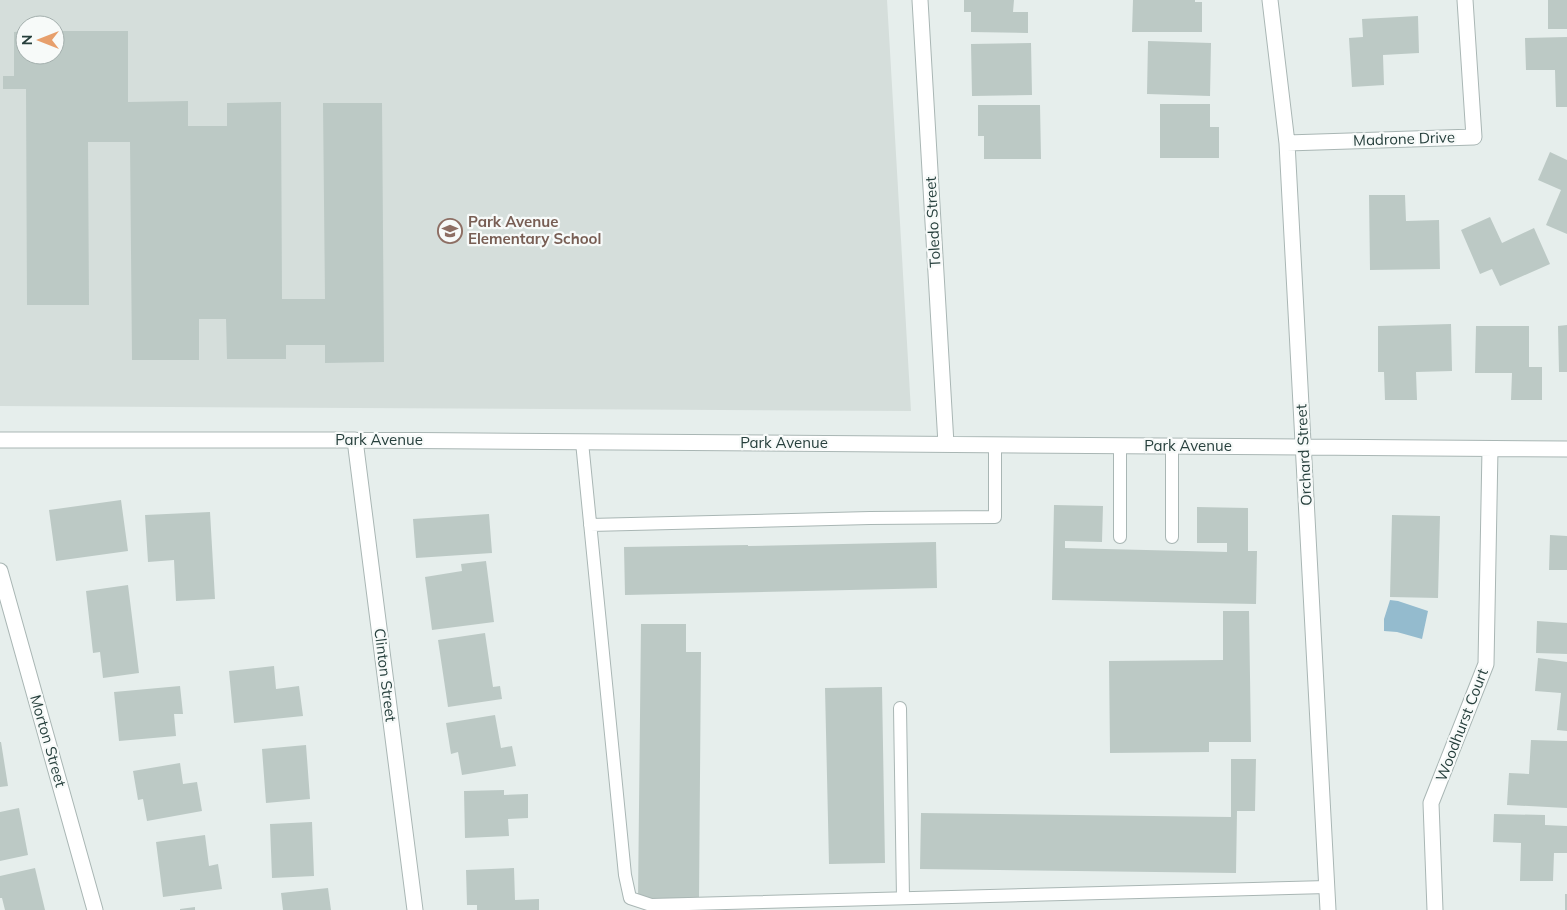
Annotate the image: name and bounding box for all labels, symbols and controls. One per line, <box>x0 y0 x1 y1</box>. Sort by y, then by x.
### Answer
north arrow <box>15 15 65 65</box>
text: N <box>18 35 36 45</box>
street label: Madrone Drive <box>1353 127 1455 150</box>
street label: Toledo Street <box>921 176 944 268</box>
place label: Park Avenue Elementary School <box>468 212 601 248</box>
school or university icon: Park Avenue Elementary School <box>437 218 463 244</box>
street label: Orchard Street <box>1291 404 1316 506</box>
street label: Park Avenue <box>335 430 423 449</box>
street label: Park Avenue <box>740 433 828 452</box>
street label: Park Avenue <box>1144 436 1232 455</box>
street label: Clinton Street <box>370 627 401 723</box>
street label: Woodhurst Court <box>1431 666 1492 784</box>
street label: Morton Street <box>26 692 71 789</box>

